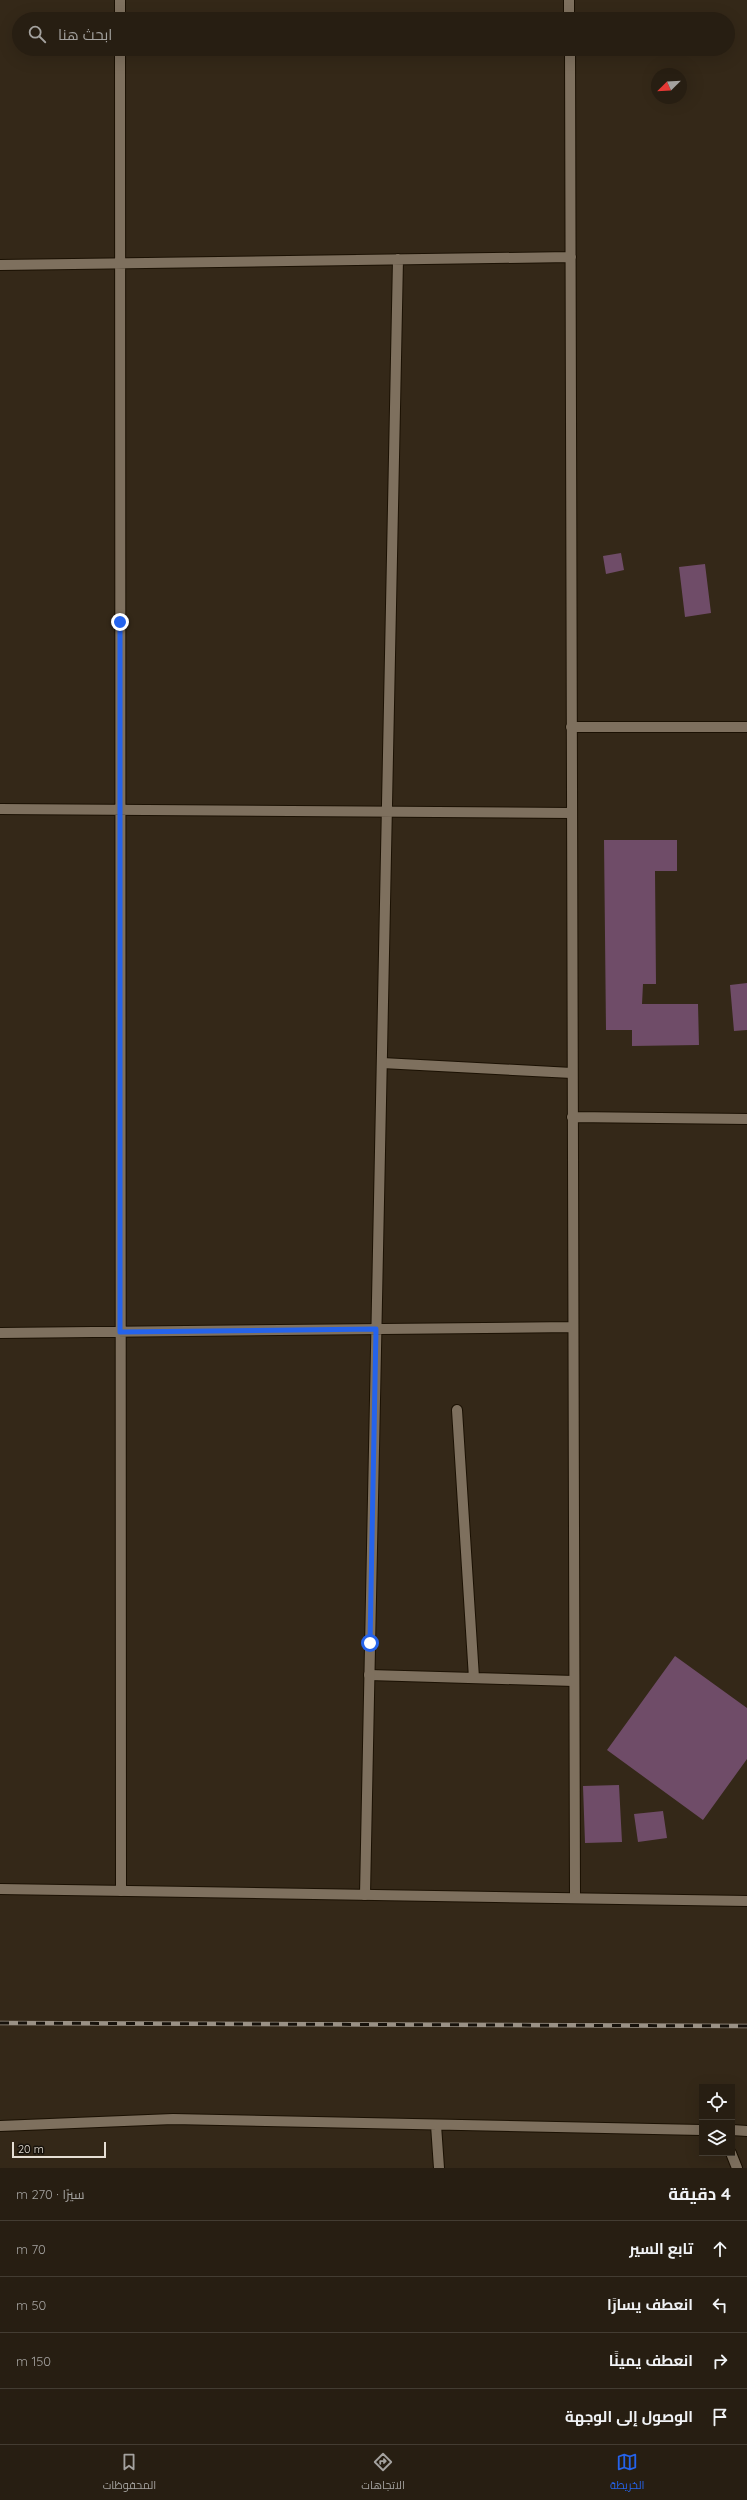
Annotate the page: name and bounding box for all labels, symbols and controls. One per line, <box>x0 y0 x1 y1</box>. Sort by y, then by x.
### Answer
search box <box>12 12 735 56</box>
icon: search <box>26 23 48 45</box>
text: ابحث هنا <box>58 25 112 44</box>
north arrow <box>651 68 687 104</box>
route end <box>111 613 129 631</box>
route start <box>361 1634 379 1652</box>
map controls <box>699 2084 735 2156</box>
button: locate <box>699 2084 735 2120</box>
button: layers <box>699 2120 735 2156</box>
scale bar <box>12 2140 106 2159</box>
text: 20 m <box>18 2142 44 2156</box>
text: 4 دقيقة <box>668 2183 731 2204</box>
text: سيرًا · 270 m <box>16 2186 84 2202</box>
icon: ahead <box>709 2238 731 2260</box>
text: تابع السير <box>629 2239 693 2258</box>
text: 70 m <box>16 2241 46 2257</box>
icon: left <box>709 2294 731 2316</box>
text: انعطف يسارًا <box>607 2295 693 2314</box>
text: 50 m <box>16 2297 46 2313</box>
icon: right <box>709 2350 731 2372</box>
text: انعطف يمينًا <box>609 2351 693 2370</box>
text: 150 m <box>16 2353 51 2369</box>
icon: arrive <box>709 2406 731 2428</box>
text: الوصول إلى الوجهة <box>565 2407 693 2426</box>
tab: المحفوظات <box>103 2451 156 2495</box>
tab: الاتجاهات <box>361 2451 405 2495</box>
tab: الخريطة <box>610 2451 644 2495</box>

